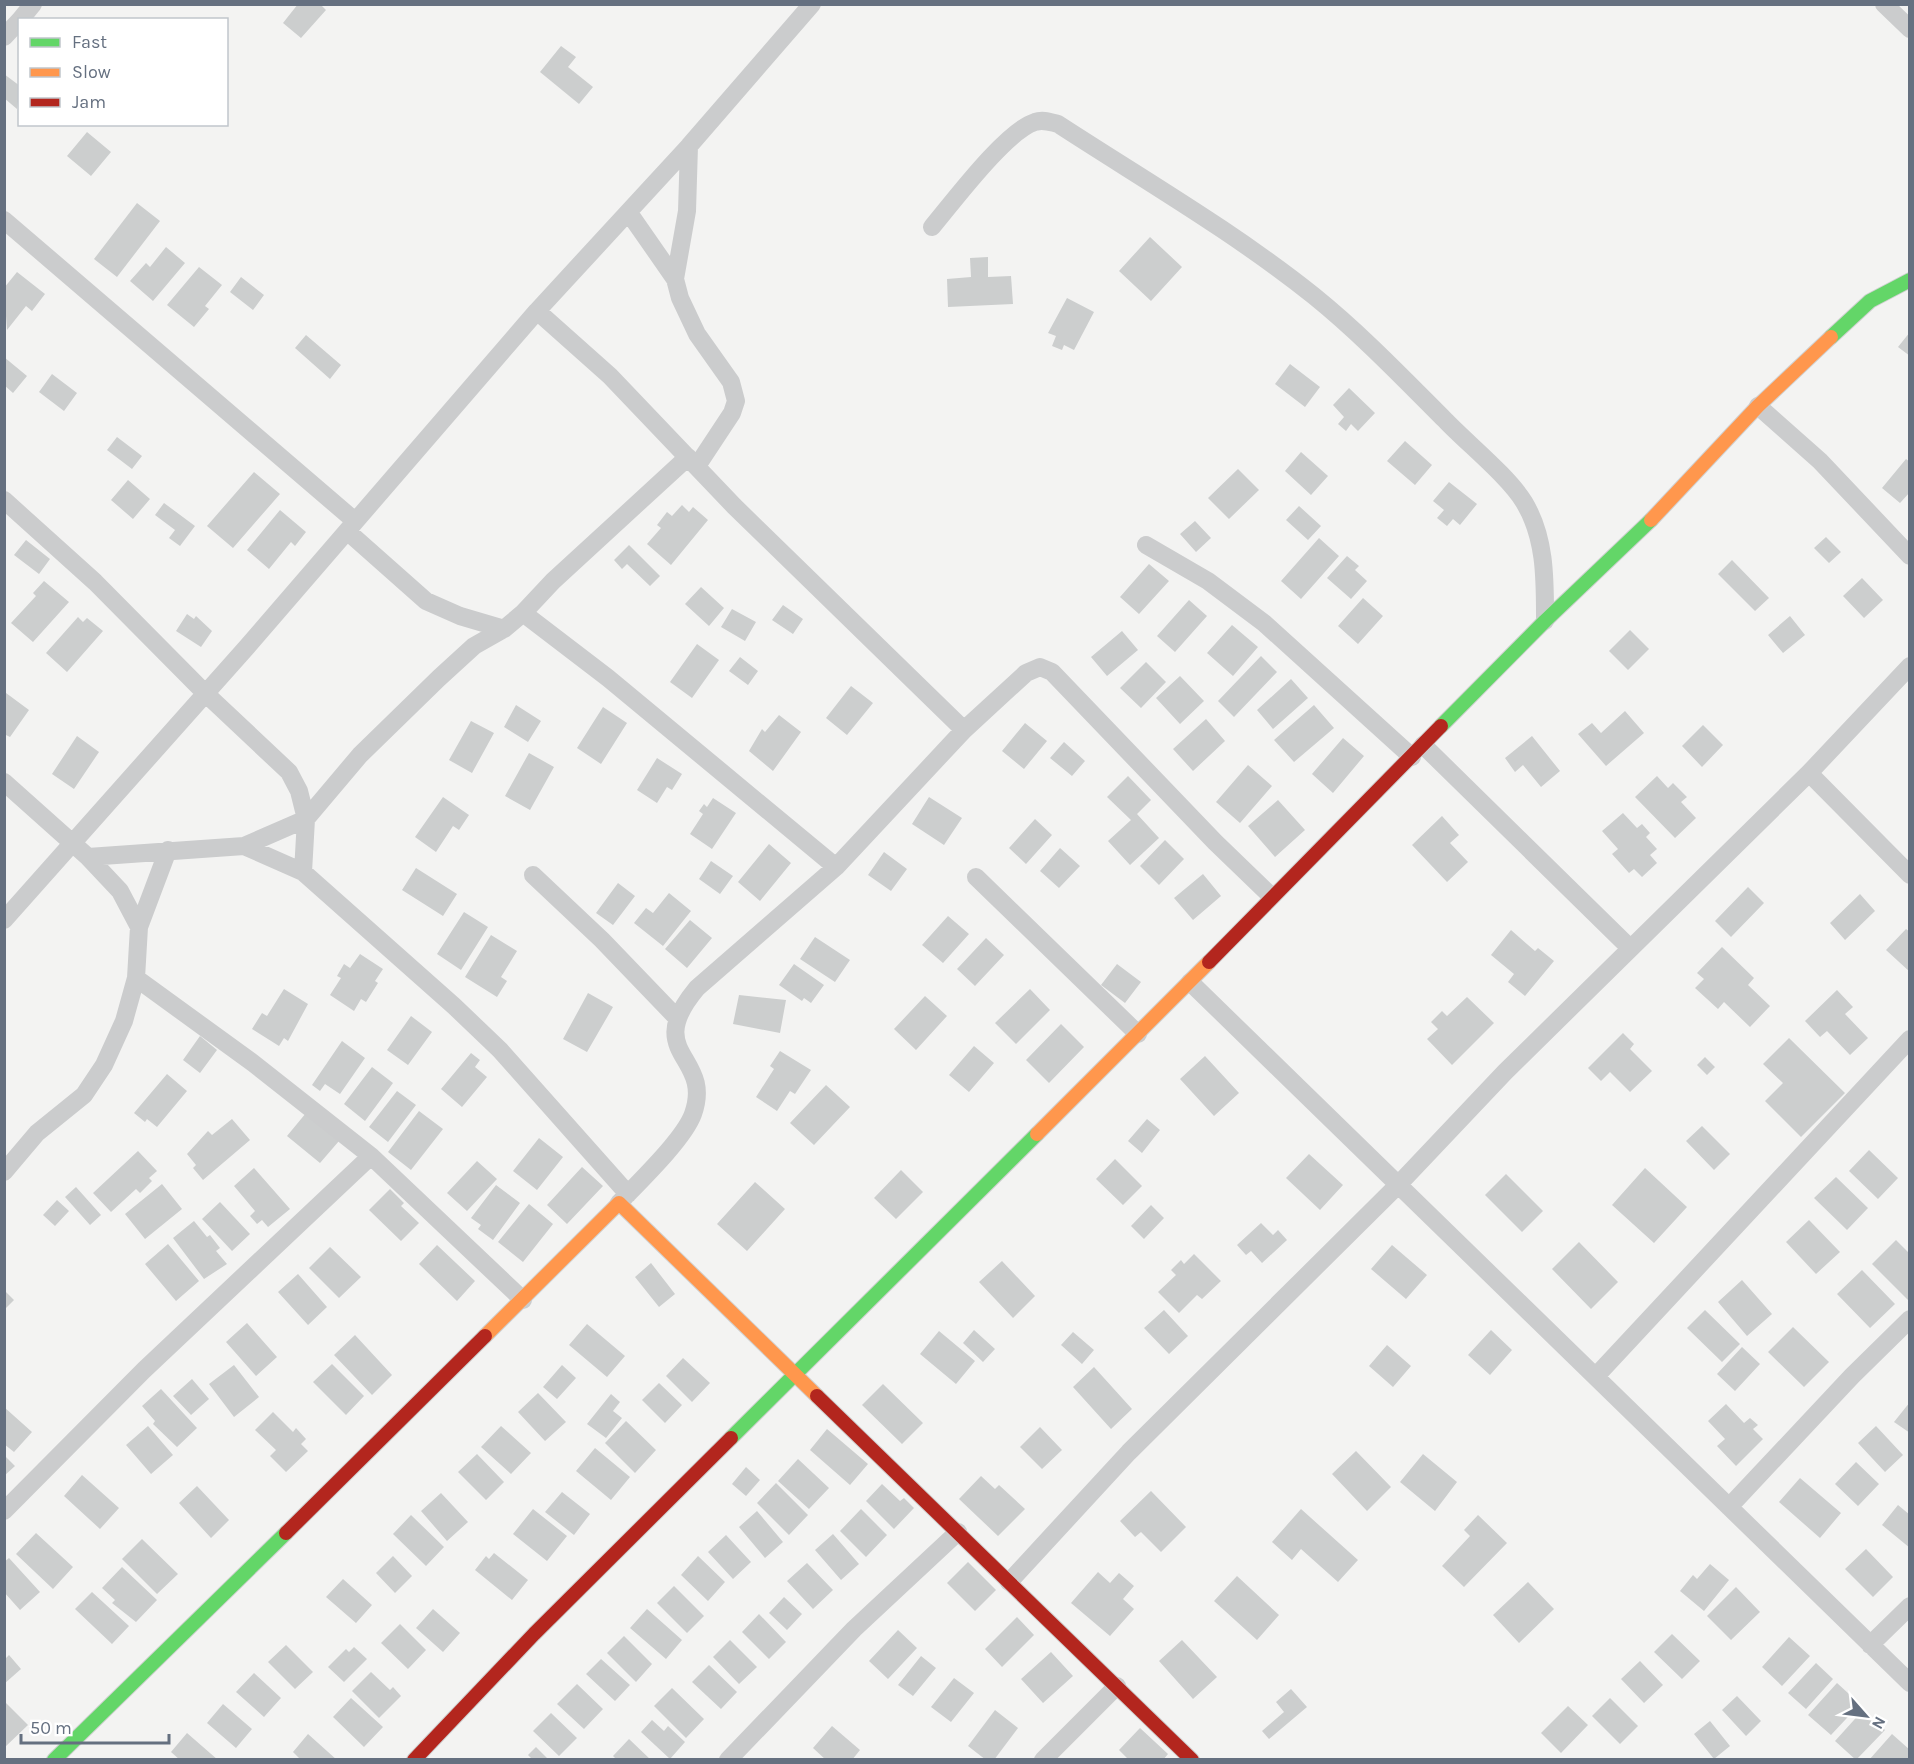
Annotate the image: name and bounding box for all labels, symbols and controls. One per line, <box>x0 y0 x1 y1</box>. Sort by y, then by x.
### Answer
legend <box>18 18 228 126</box>
text: Fast <box>72 31 107 53</box>
text: Slow <box>72 61 111 83</box>
text: Jam <box>72 91 106 113</box>
north arrow <box>1836 1686 1896 1746</box>
scale bar <box>21 1707 170 1745</box>
text: N <box>1868 1713 1890 1732</box>
text: 50 m <box>30 1717 72 1739</box>

